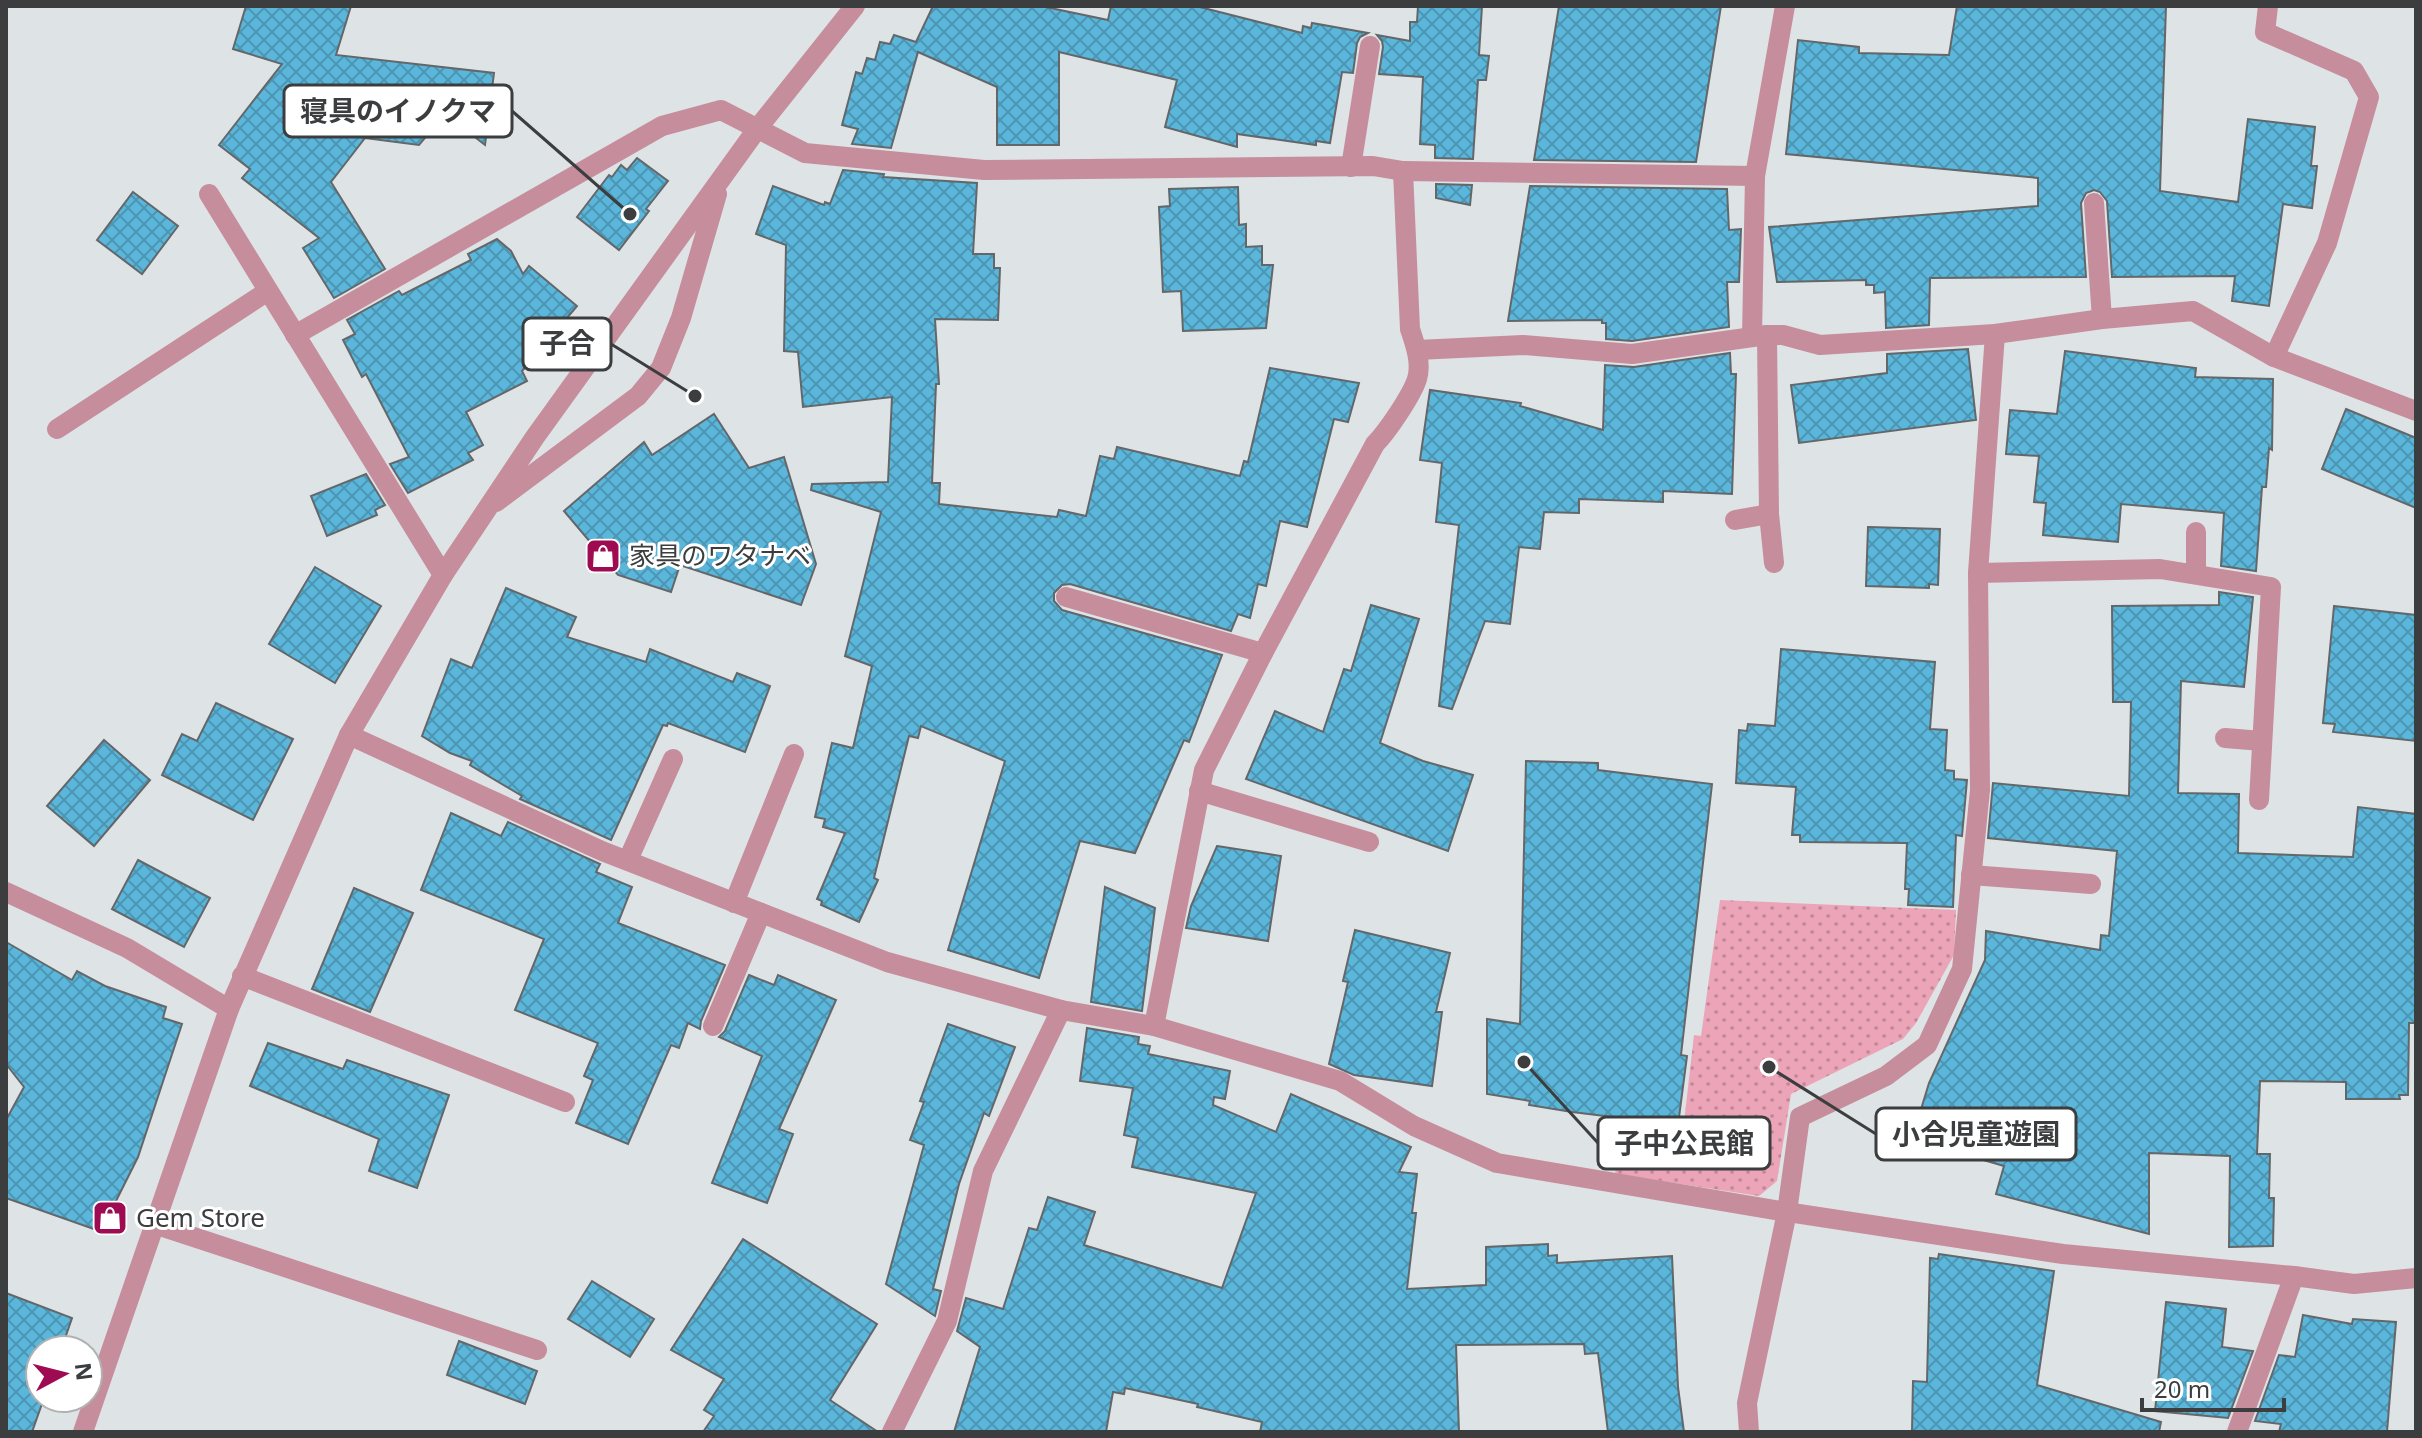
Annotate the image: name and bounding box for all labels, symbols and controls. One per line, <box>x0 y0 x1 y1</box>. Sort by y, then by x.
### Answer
callout: 寝具のイノクマ <box>284 85 512 137</box>
text: 寝具のイノクマ <box>300 91 496 129</box>
callout: 子合 <box>523 318 611 370</box>
text: 子合 <box>539 323 595 361</box>
shop icon: 家具のワタナベ <box>584 537 622 575</box>
place label: 家具のワタナベ <box>629 537 811 573</box>
callout: 小合児童遊園 <box>1876 1108 2076 1160</box>
text: 小合児童遊園 <box>1892 1114 2060 1152</box>
callout: 子中公民館 <box>1598 1117 1770 1169</box>
text: 子中公民館 <box>1614 1123 1754 1161</box>
shop icon: Gem Store <box>91 1199 129 1237</box>
place label: Gem Store <box>136 1199 265 1235</box>
north arrow <box>24 1334 104 1414</box>
text: N <box>69 1361 101 1382</box>
scale bar <box>2142 1362 2284 1412</box>
text: 20 m <box>2154 1372 2210 1405</box>

